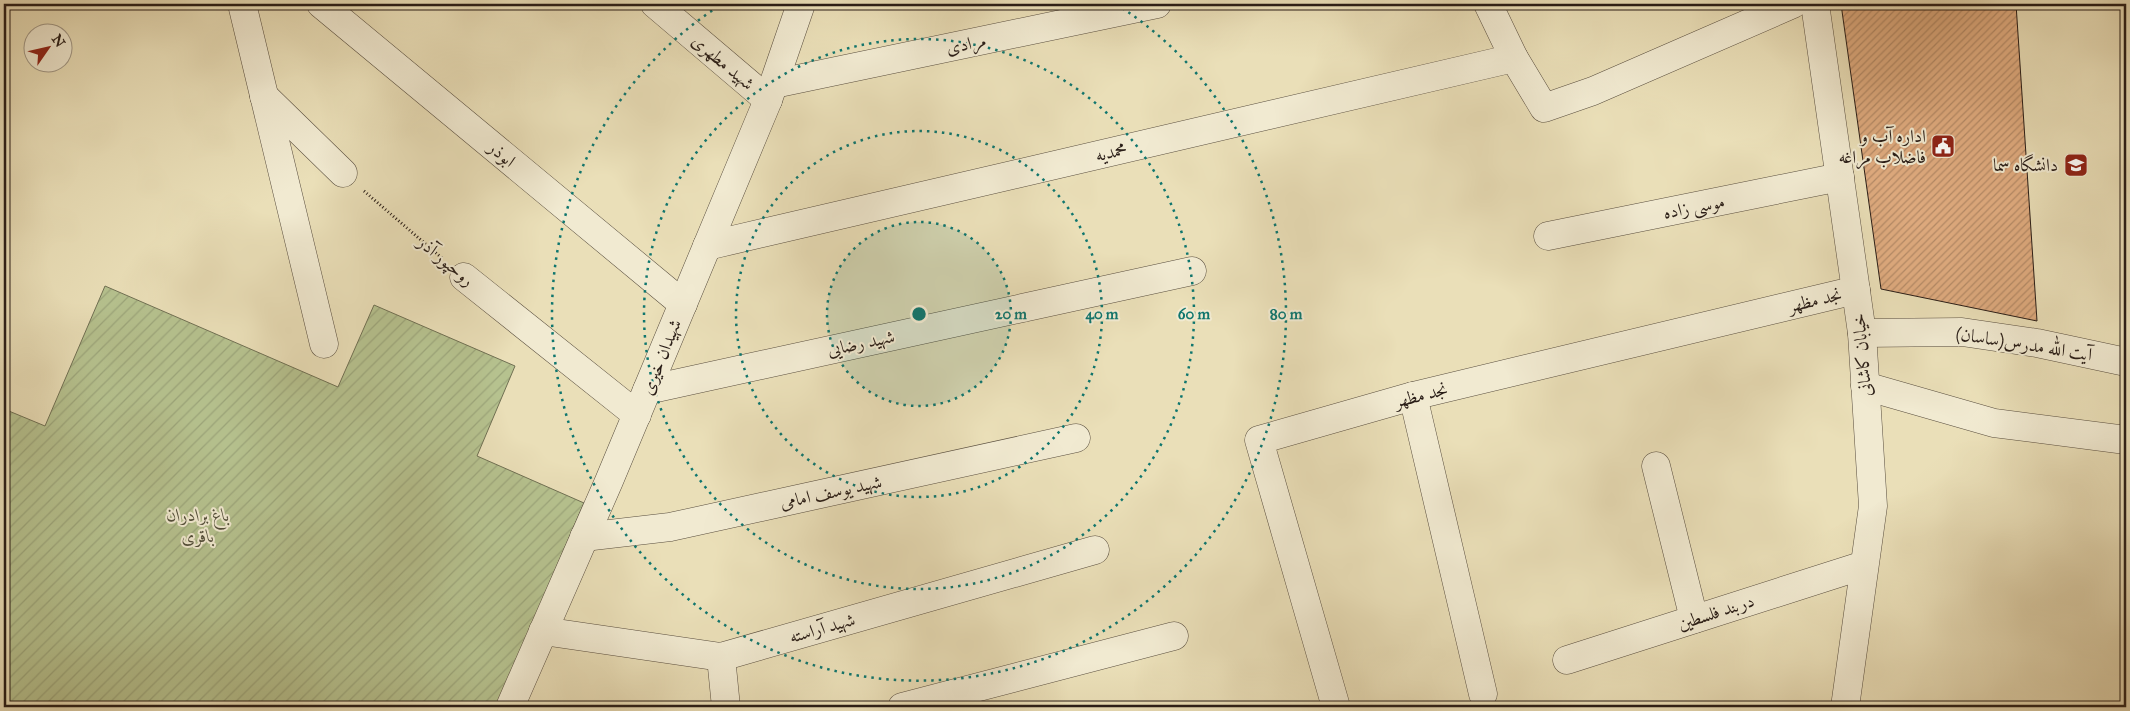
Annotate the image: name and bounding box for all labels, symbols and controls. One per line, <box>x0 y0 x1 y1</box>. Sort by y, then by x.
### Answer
north arrow <box>22 22 72 72</box>
street label: شهید مطهری <box>687 29 759 95</box>
street label: مرادی <box>944 29 989 61</box>
text: N <box>48 31 69 51</box>
place label: اداره آب و فاضلاب مراغه <box>1839 125 1926 170</box>
public building icon: اداره آب و فاضلاب مراغه <box>1930 133 1956 159</box>
street label: ابوذر <box>482 135 520 172</box>
street label: محمدیه <box>1093 138 1129 166</box>
school or university icon: دانشگاه سما <box>2063 152 2089 178</box>
place label: دانشگاه سما <box>1993 153 2058 176</box>
street label: موسی زاده <box>1661 190 1727 226</box>
street label: روحپور آذر <box>411 230 479 292</box>
street label: نجد مظهر <box>1784 283 1844 318</box>
centre of rings <box>910 305 928 323</box>
text: 20 m <box>995 305 1027 323</box>
text: 40 m <box>1086 305 1119 324</box>
text: 60 m <box>1178 305 1211 323</box>
text: 80 m <box>1270 305 1303 323</box>
street label: خیابان کاشانی <box>1847 312 1877 398</box>
street label: شهیدان خیری <box>636 316 687 399</box>
street label: آیت الله مدرس(ساسان) <box>1954 319 2096 367</box>
street label: شهید رضایی <box>825 325 897 362</box>
street label: نجد مظهر <box>1390 378 1450 414</box>
street label: شهید یوسف امامی <box>778 470 884 515</box>
park label: باغ برادران باقری <box>166 504 230 548</box>
street label: دربند فلسطین <box>1675 589 1757 635</box>
street label: شهید آراسته <box>786 608 858 649</box>

